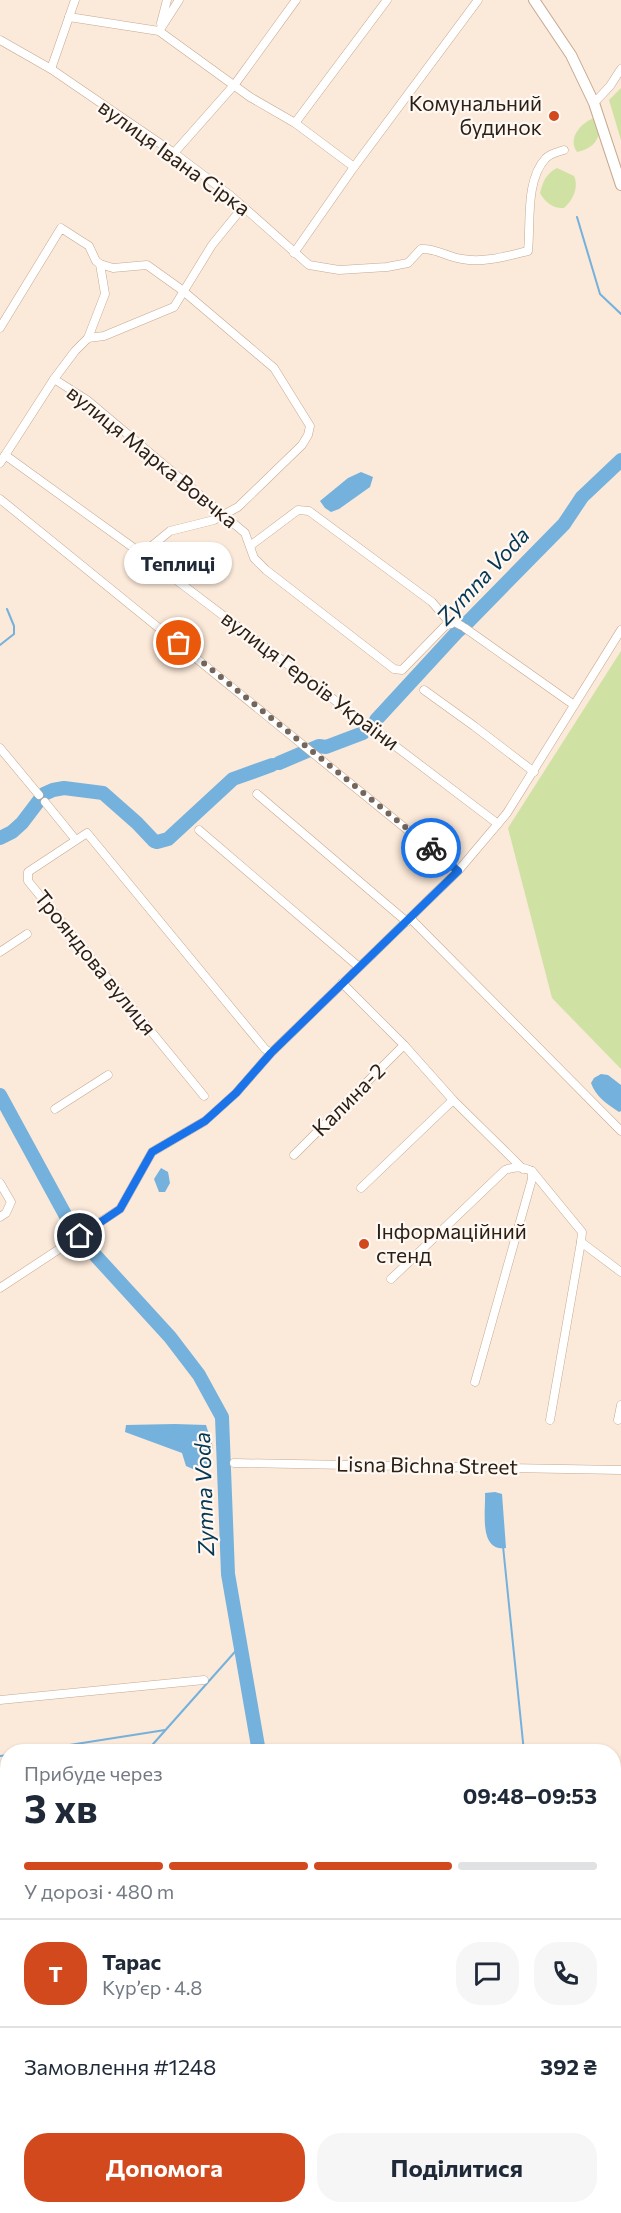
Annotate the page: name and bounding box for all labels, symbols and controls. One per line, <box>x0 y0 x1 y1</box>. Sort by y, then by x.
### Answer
place label: Комунальний будинок <box>409 90 542 139</box>
street label: вулиця Івана Сірка <box>94 93 256 220</box>
marker: Комунальний будинок <box>547 109 561 123</box>
street label: вулиця Марка Вовчка <box>63 379 243 532</box>
water label: Zymna Voda <box>430 521 535 631</box>
callout: Теплиці <box>125 541 233 583</box>
text: Теплиці <box>141 551 215 575</box>
street label: вулиця Героїв України <box>217 605 405 755</box>
pin <box>153 617 204 668</box>
icon: bag <box>162 626 195 659</box>
courier <box>401 818 461 878</box>
icon: bike <box>415 832 448 865</box>
street label: Трояндова вулиця <box>30 885 162 1040</box>
street label: Калина-2 <box>306 1057 389 1140</box>
pin <box>54 1210 105 1261</box>
place label: Інформаційний стенд <box>376 1218 527 1267</box>
icon: home <box>63 1219 96 1252</box>
marker: Інформаційний стенд <box>357 1237 371 1251</box>
water label: Zymna Voda <box>188 1432 219 1557</box>
street label: Lisna Bichna Street <box>336 1450 518 1479</box>
text: Прибуде через <box>24 1761 163 1785</box>
text: 09:48–09:53 <box>463 1782 597 1809</box>
text: 3 хв <box>24 1783 98 1831</box>
text: У дорозі · 480 m <box>24 1879 174 1903</box>
button: chat <box>456 1942 519 2005</box>
button: phone <box>534 1942 597 2005</box>
text: Тарас <box>102 1948 161 1975</box>
text: Т <box>48 1960 63 1987</box>
text: Кур’єр · 4.8 <box>102 1975 202 1999</box>
text: Замовлення #1248 <box>24 2053 216 2080</box>
text: 392 ₴ <box>540 2053 597 2080</box>
button: Допомога <box>24 2133 305 2202</box>
button: Поділитися <box>317 2133 597 2202</box>

